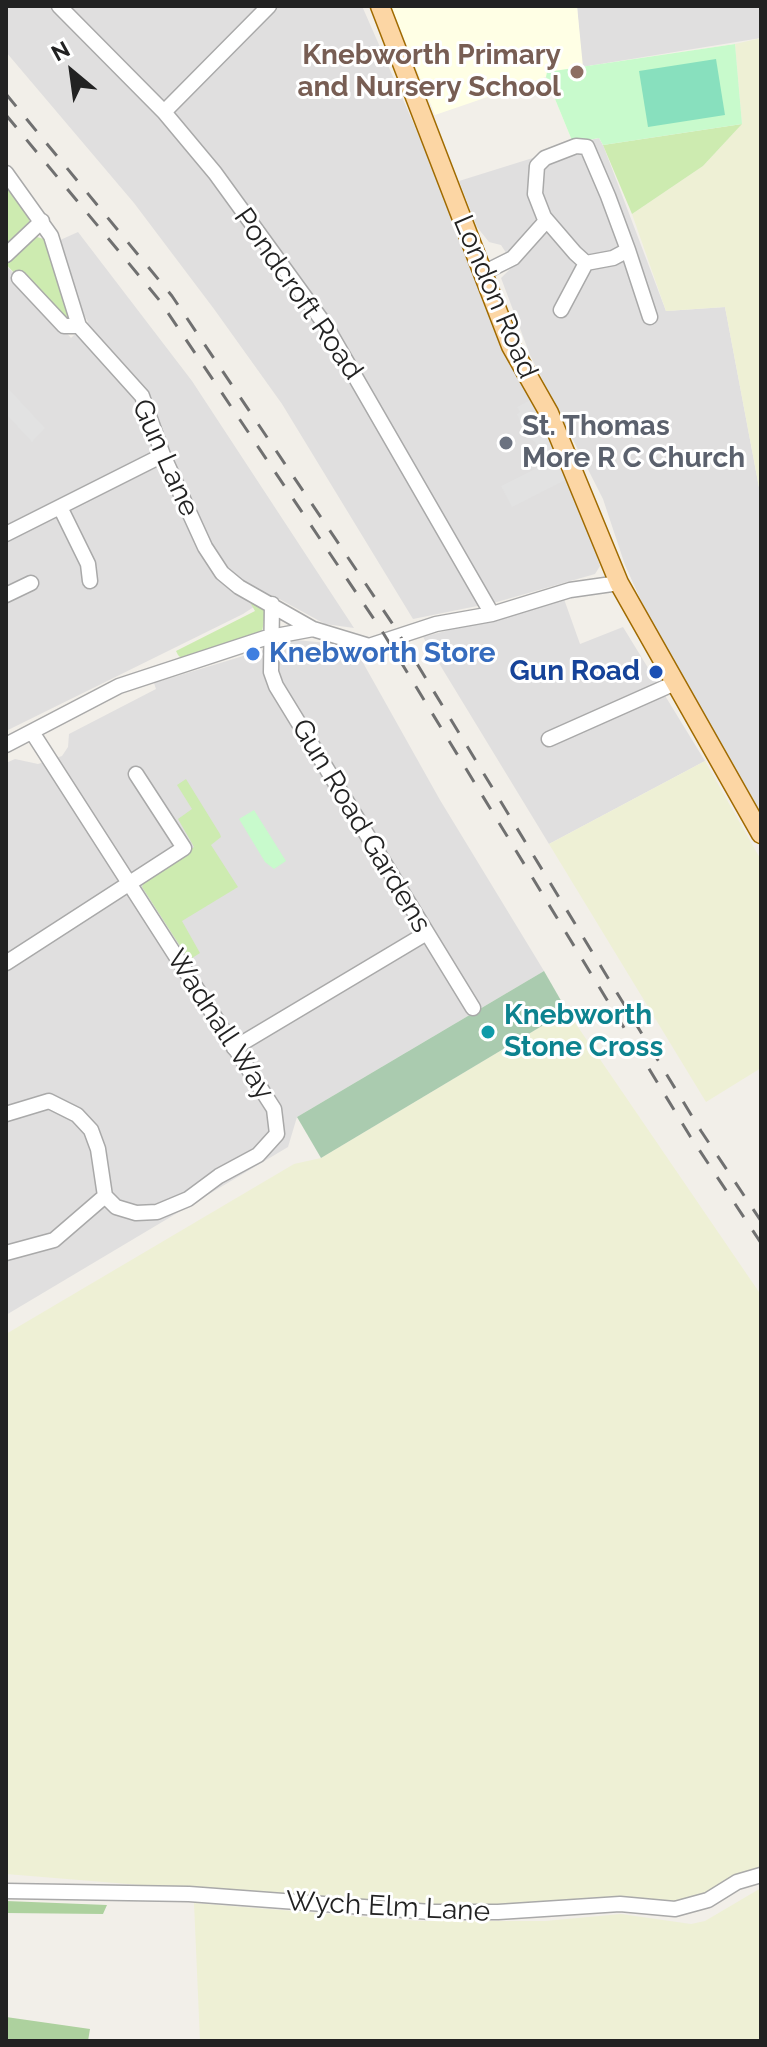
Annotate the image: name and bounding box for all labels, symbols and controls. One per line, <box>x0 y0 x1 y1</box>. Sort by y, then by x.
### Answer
north arrow <box>32 32 112 112</box>
text: N <box>47 36 74 66</box>
place label: Knebworth Primary and Nursery School <box>297 39 561 105</box>
marker: Knebworth Primary and Nursery School <box>568 63 586 81</box>
street label: Pondcroft Road <box>226 202 370 386</box>
street label: London Road <box>446 210 544 384</box>
street label: Gun Lane <box>124 394 206 522</box>
place label: St. Thomas More R C Church <box>522 410 745 476</box>
marker: St. Thomas More R C Church <box>497 434 515 452</box>
place label: Knebworth Store <box>269 637 496 671</box>
marker: Knebworth Store <box>244 645 262 663</box>
place label: Gun Road <box>510 655 640 689</box>
marker: Gun Road <box>647 663 665 681</box>
street label: Gun Road Gardens <box>284 713 438 939</box>
street label: Wadnall Way <box>159 944 281 1106</box>
place label: Knebworth Stone Cross <box>504 999 663 1065</box>
marker: Knebworth Stone Cross <box>479 1023 497 1041</box>
street label: Wych Elm Lane <box>285 1885 491 1929</box>

